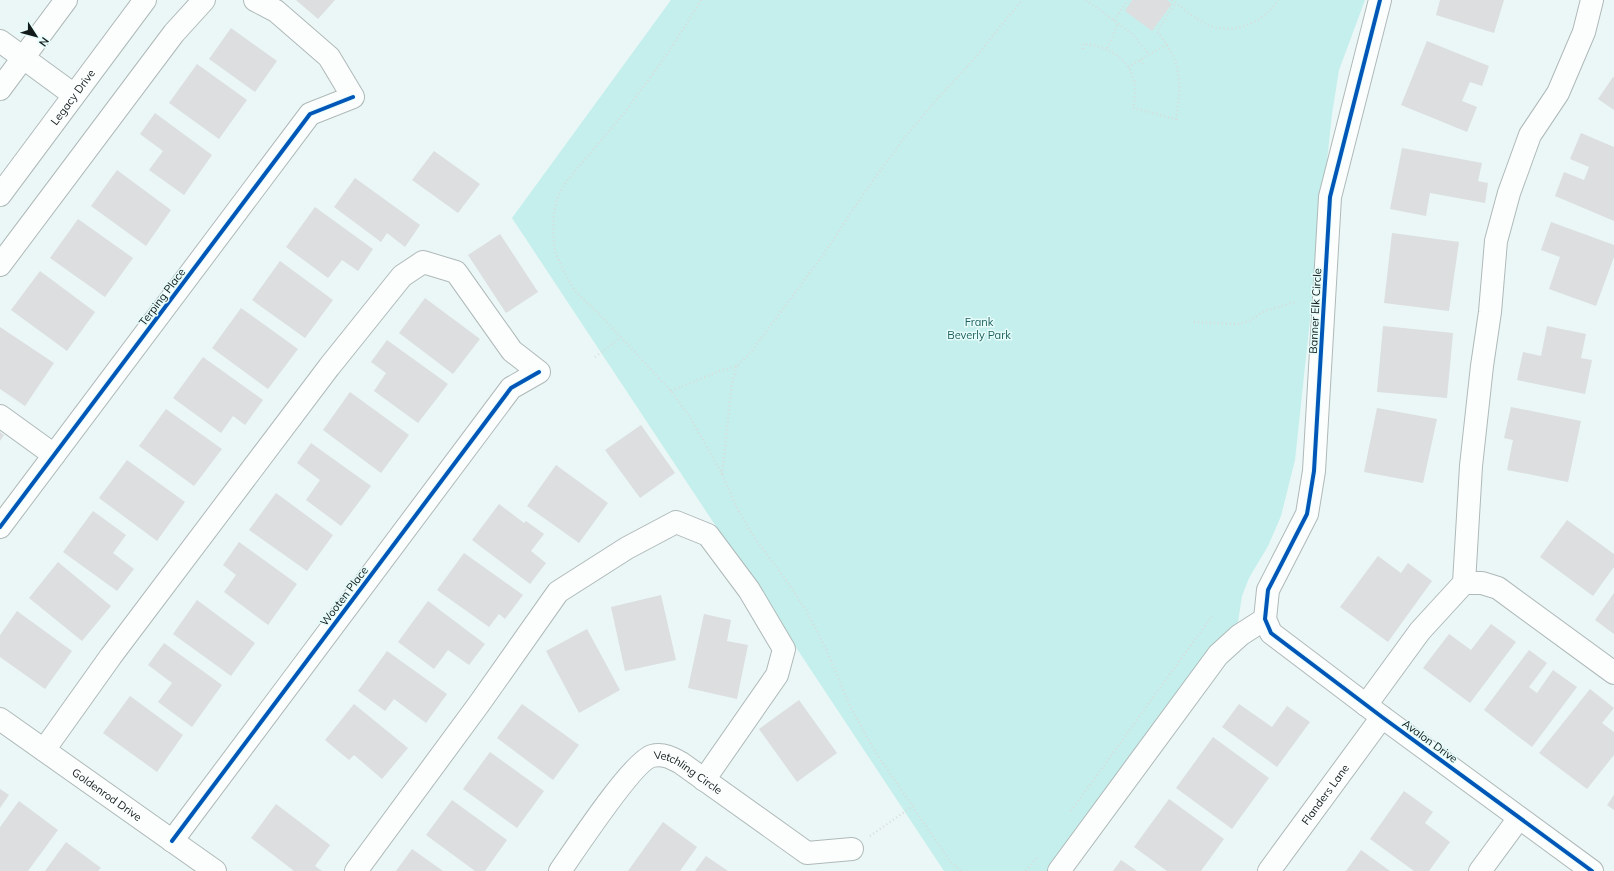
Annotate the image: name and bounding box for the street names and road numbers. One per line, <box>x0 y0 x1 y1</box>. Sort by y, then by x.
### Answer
street label: Legacy Drive <box>47 66 98 128</box>
street label: Terping Place <box>136 265 188 329</box>
street label: Banner Elk Circle <box>1306 268 1324 354</box>
street label: Wooten Place <box>317 563 371 629</box>
street label: Avalon Drive <box>1400 716 1460 766</box>
street label: Vetchling Circle <box>653 748 725 797</box>
street label: Flanders Lane <box>1298 761 1352 827</box>
street label: Goldenrod Drive <box>69 765 145 824</box>

